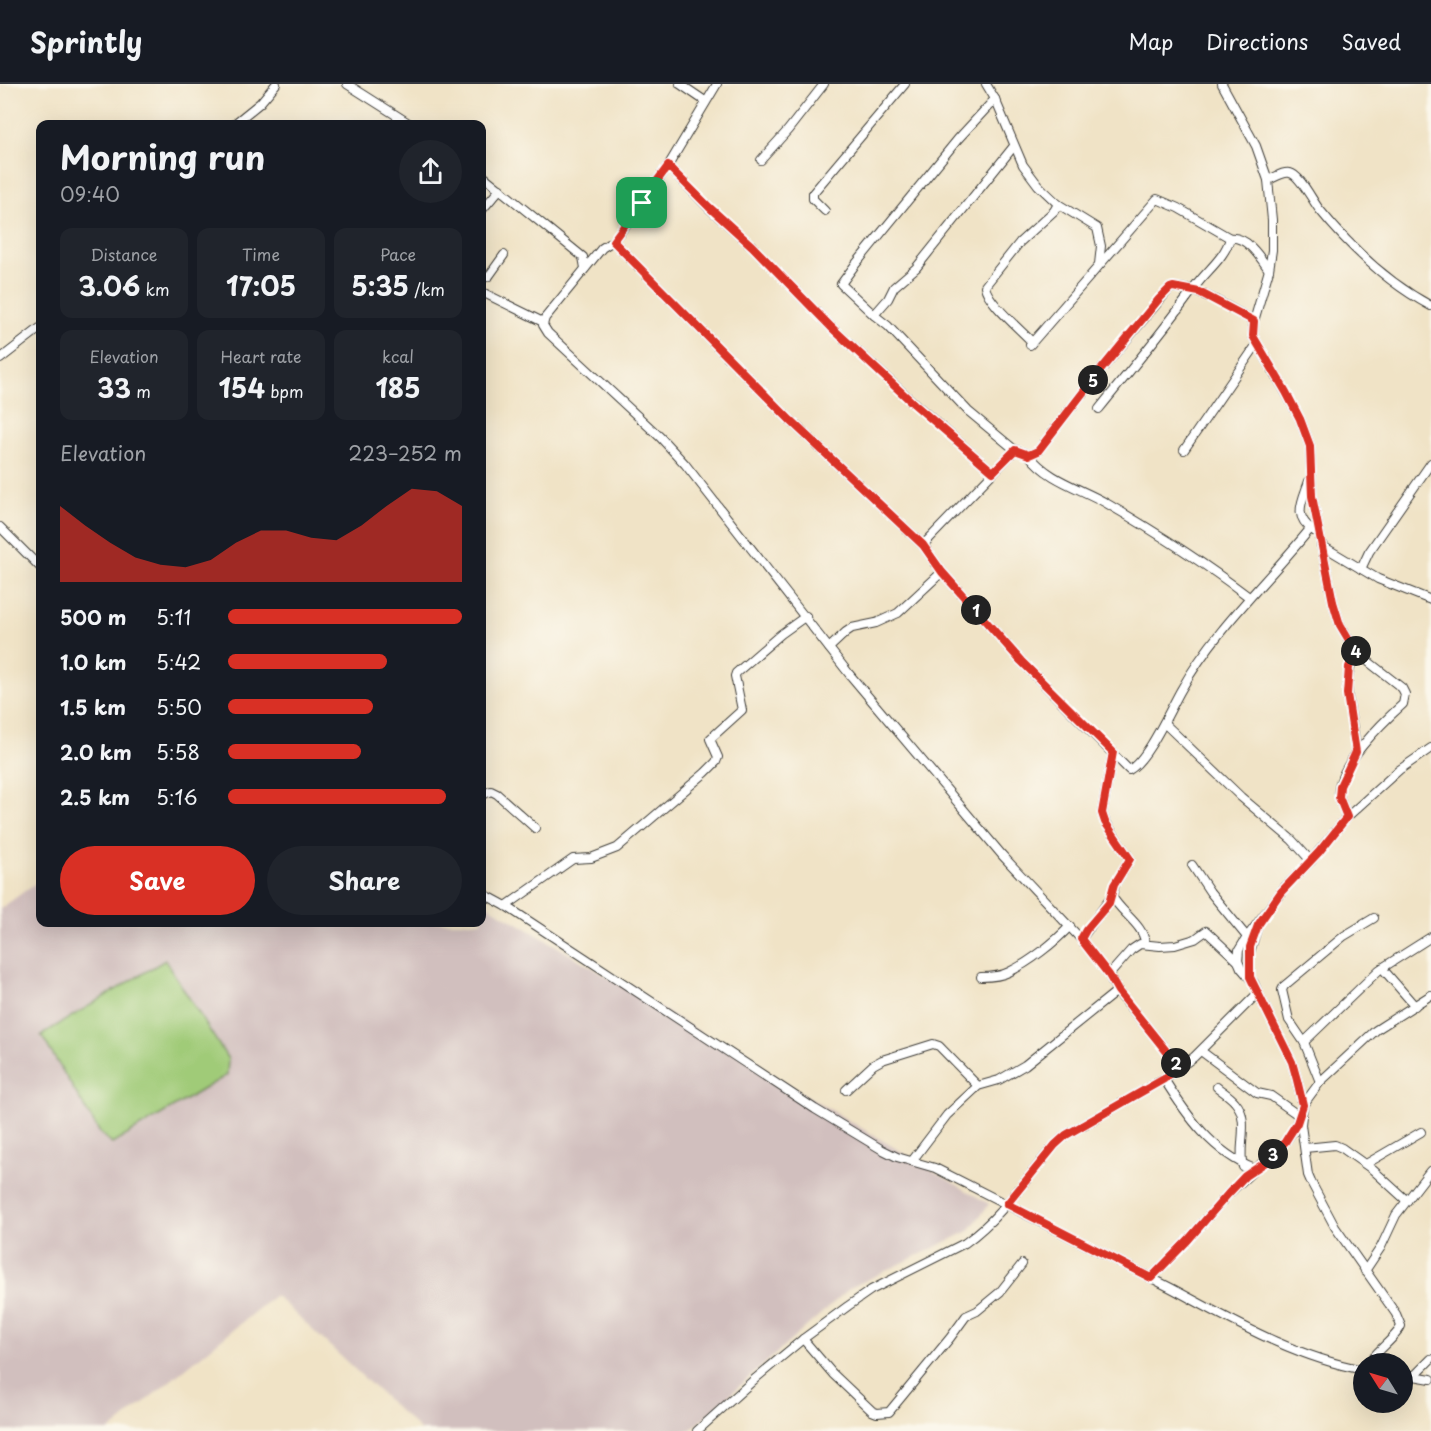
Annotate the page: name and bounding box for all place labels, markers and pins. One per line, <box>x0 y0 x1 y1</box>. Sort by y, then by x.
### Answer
pin <box>616 177 667 228</box>
pin: 5 <box>1078 365 1108 395</box>
pin: 1 <box>961 595 991 625</box>
pin: 4 <box>1341 636 1371 666</box>
pin: 2 <box>1161 1048 1191 1078</box>
pin: 3 <box>1258 1139 1288 1169</box>

